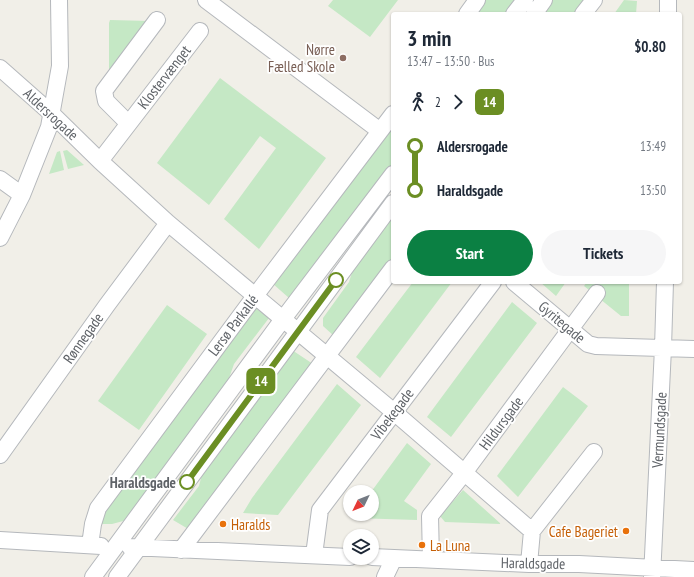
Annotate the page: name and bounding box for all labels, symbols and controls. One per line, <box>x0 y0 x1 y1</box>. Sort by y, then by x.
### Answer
text: 3 min <box>407 24 451 52</box>
text: $0.80 <box>634 37 666 56</box>
place label: Nørre Fælled Skole <box>268 40 335 76</box>
street label: Klostervænget <box>133 41 195 113</box>
marker: Nørre Fælled Skole <box>338 53 348 63</box>
text: 13:47 – 13:50 · Bus <box>407 53 494 70</box>
street label: Aldersrogade <box>20 84 82 144</box>
icon: walk <box>407 91 429 113</box>
icon: forward <box>447 91 469 113</box>
text: 14 <box>483 93 496 111</box>
text: 2 <box>435 94 441 111</box>
text: Aldersrogade <box>437 137 508 156</box>
text: 13:49 <box>640 138 666 155</box>
text: Haraldsgade <box>437 181 503 200</box>
text: 13:50 <box>640 182 666 199</box>
button: Start <box>407 230 533 276</box>
button: Tickets <box>541 230 666 276</box>
unlabelled marker <box>328 272 344 288</box>
street label: Lersø Parkallé <box>204 290 262 360</box>
street label: Gyritegade <box>535 297 589 347</box>
street label: Rønnegade <box>59 309 107 367</box>
line badge: 14 <box>243 368 279 394</box>
text: 14 <box>254 372 268 390</box>
street label: Vibekegade <box>366 384 418 444</box>
street label: Vermundsgade <box>647 391 670 470</box>
street label: Hildursgade <box>475 392 527 454</box>
place label: Haraldsgade <box>110 473 176 492</box>
marker: Haraldsgade <box>179 474 195 490</box>
north arrow <box>343 485 379 521</box>
map controls <box>343 485 379 565</box>
place label: Haralds <box>231 515 270 534</box>
marker: Haralds <box>218 519 228 529</box>
place label: Cafe Bageriet <box>549 522 618 541</box>
marker: Cafe Bageriet <box>621 526 631 536</box>
button: layers <box>343 529 379 565</box>
place label: La Luna <box>430 536 470 555</box>
marker: La Luna <box>417 540 427 550</box>
street label: Haraldsgade <box>501 553 565 573</box>

